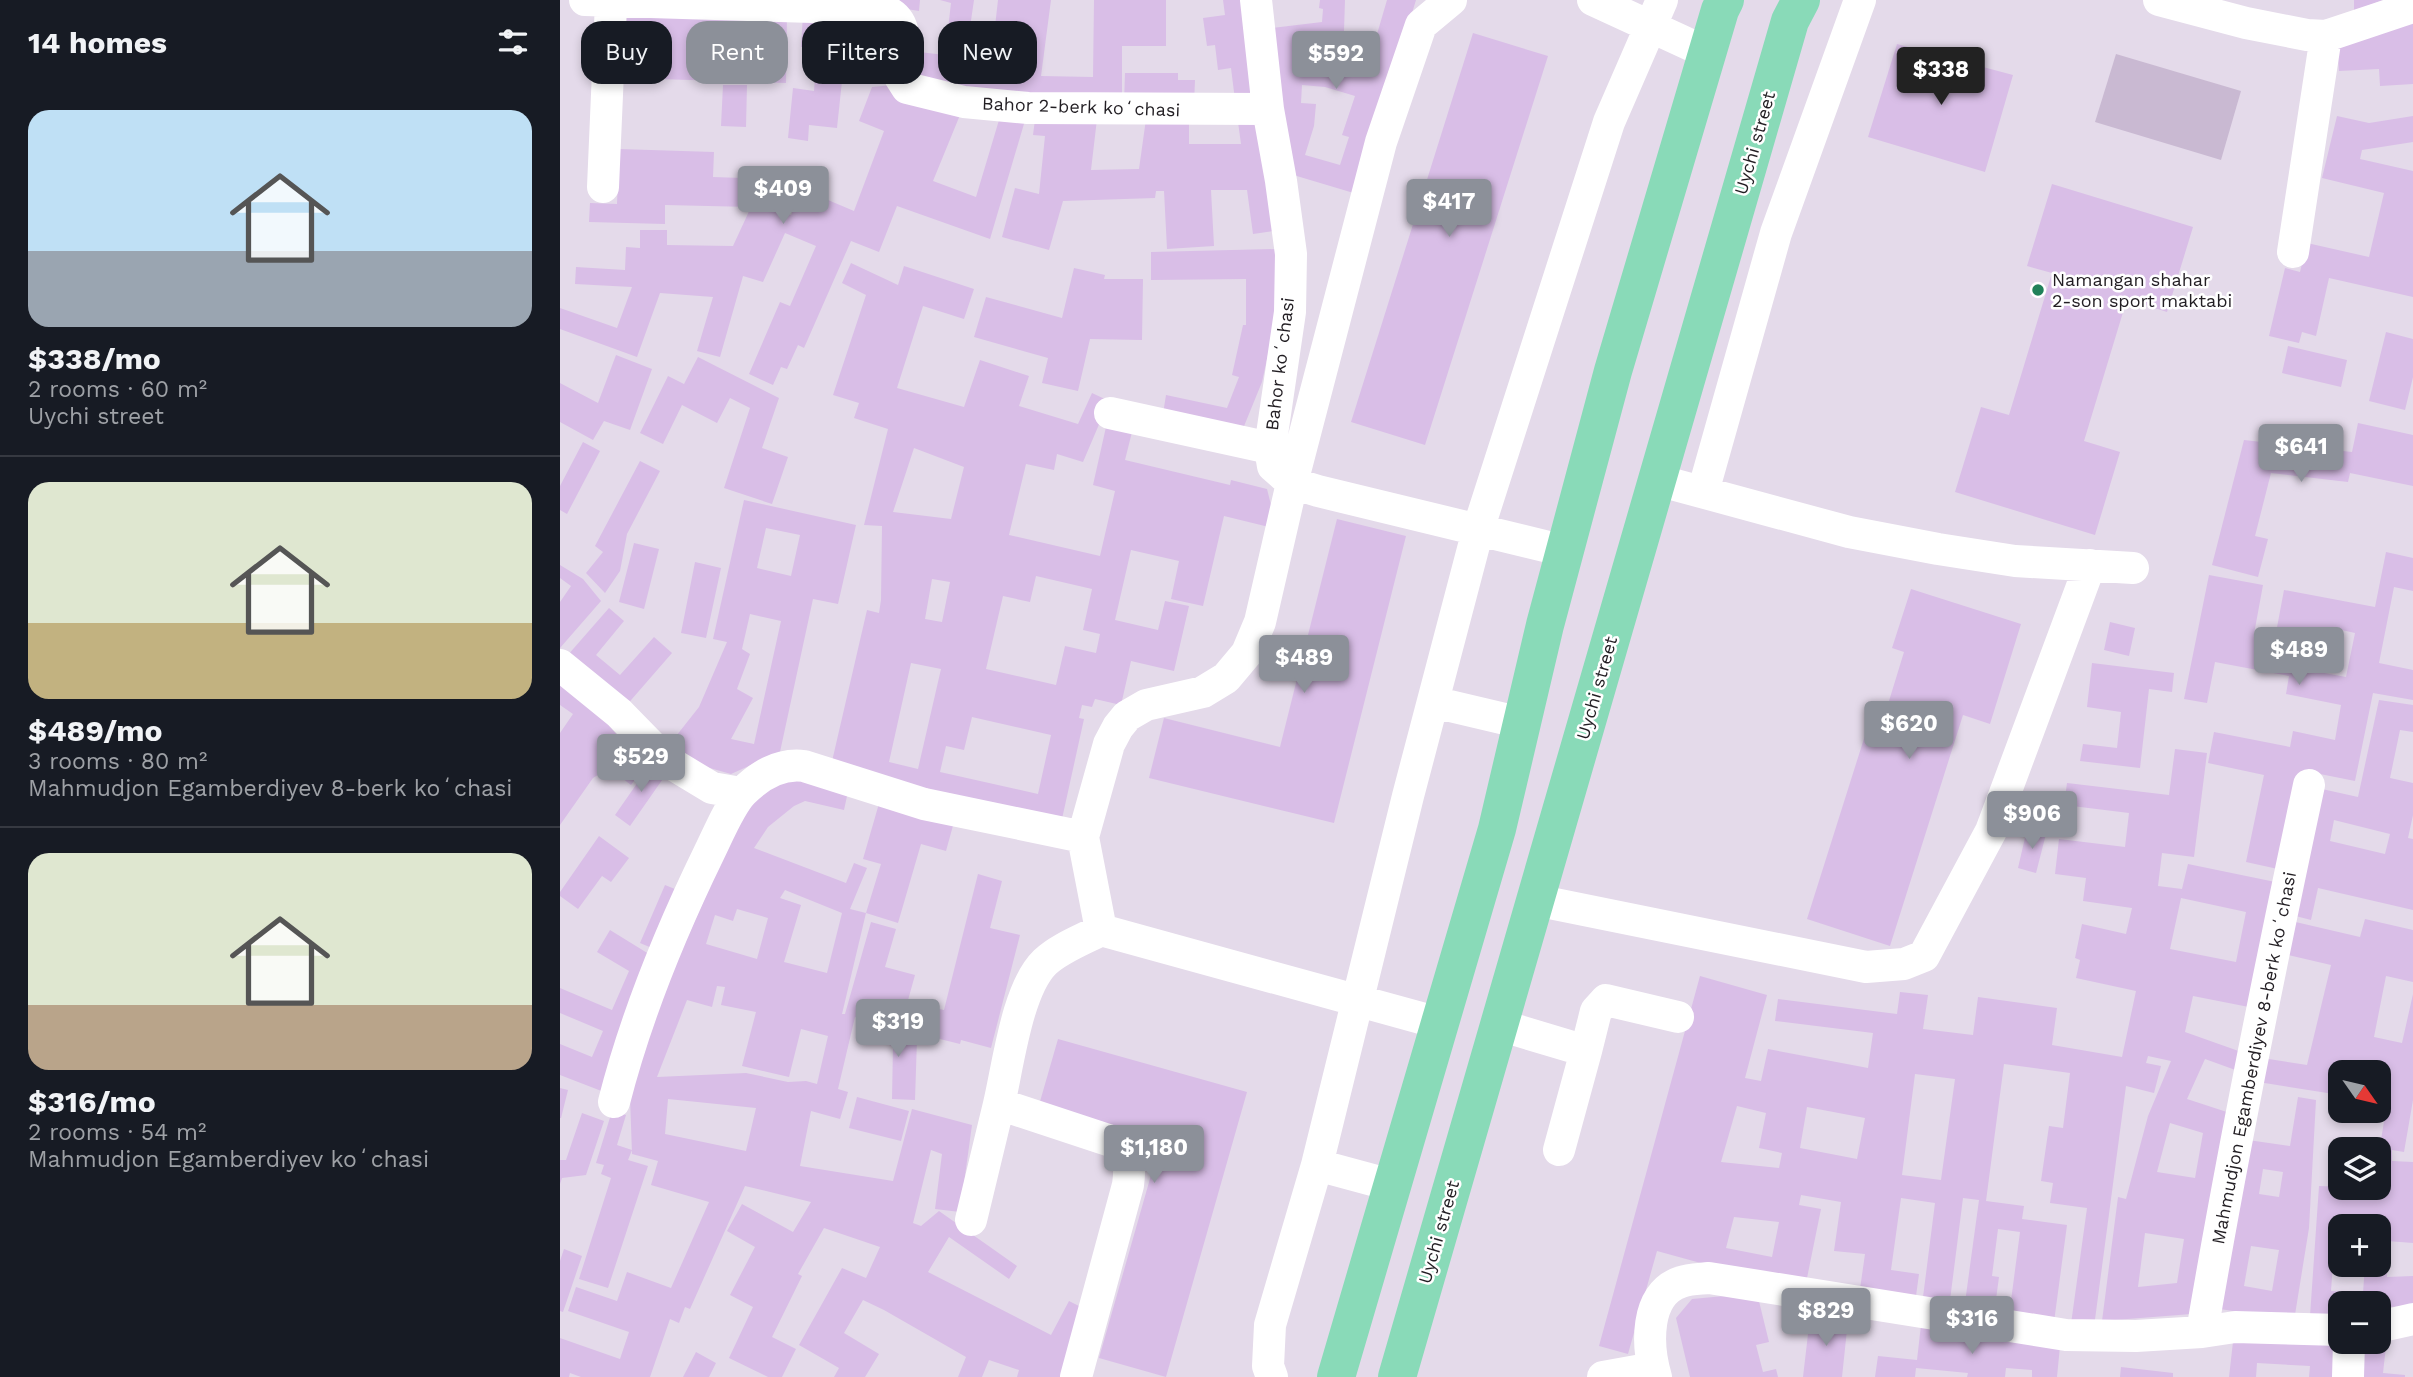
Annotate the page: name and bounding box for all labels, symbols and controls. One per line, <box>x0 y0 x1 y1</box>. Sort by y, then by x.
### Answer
chip: Buy <box>581 21 672 84</box>
chip: Rent <box>686 21 788 84</box>
chip: Filters <box>802 21 924 84</box>
chip: New <box>938 21 1037 84</box>
icon: filters <box>494 23 532 61</box>
text: 14 homes <box>28 25 167 60</box>
pin: $592 <box>1295 32 1377 91</box>
text: $592 <box>1308 40 1364 67</box>
pin: $338 <box>1900 48 1982 107</box>
text: $338 <box>1913 56 1969 83</box>
street label: Uychi street <box>1730 88 1779 197</box>
street label: Bahor 2-berk koʻchasi <box>982 93 1181 120</box>
icon: home <box>217 155 343 281</box>
pin: $409 <box>742 166 824 226</box>
text: $409 <box>754 175 812 202</box>
pin: $417 <box>1408 180 1490 239</box>
text: $417 <box>1423 188 1475 215</box>
place label: Namangan shahar 2-son sport maktabi <box>2052 269 2232 311</box>
marker: Namangan shahar 2-son sport maktabi <box>2030 282 2046 298</box>
street label: Bahor koʻchasi <box>1261 296 1298 432</box>
text: $338/mo <box>28 341 161 376</box>
text: 2 rooms · 60 m² <box>28 376 207 403</box>
text: Uychi street <box>28 403 164 430</box>
pin: $641 <box>2260 424 2342 484</box>
text: $641 <box>2274 433 2328 460</box>
icon: home <box>217 527 343 653</box>
pin: $489 <box>2258 628 2340 687</box>
street label: Uychi street <box>1572 633 1621 742</box>
pin: $489 <box>1263 636 1345 695</box>
text: $489 <box>2270 636 2328 663</box>
text: $489 <box>1275 644 1333 671</box>
pin: $620 <box>1868 702 1950 761</box>
text: $620 <box>1880 710 1938 737</box>
text: $489/mo <box>28 713 162 748</box>
pin: $529 <box>600 734 682 794</box>
text: $529 <box>613 743 669 770</box>
text: 3 rooms · 80 m² <box>28 748 207 775</box>
text: Mahmudjon Egamberdiyev 8-berk koʻchasi <box>28 775 512 802</box>
pin: $906 <box>1991 792 2073 851</box>
text: $906 <box>2003 800 2061 827</box>
street label: Mahmudjon Egamberdiyev 8-berk koʻchasi <box>2207 870 2300 1246</box>
icon: home <box>217 898 343 1024</box>
pin: $319 <box>857 1000 939 1059</box>
text: $319 <box>872 1008 924 1035</box>
north arrow <box>2328 1060 2390 1124</box>
map controls <box>2328 1060 2391 1354</box>
text: $316/mo <box>28 1084 156 1119</box>
text: 2 rooms · 54 m² <box>28 1119 206 1146</box>
pin: $1,180 <box>1097 1126 1211 1185</box>
text: $1,180 <box>1120 1134 1188 1161</box>
button: layers <box>2328 1137 2391 1200</box>
text: Mahmudjon Egamberdiyev koʻchasi <box>28 1146 429 1173</box>
street label: Uychi street <box>1414 1177 1463 1286</box>
button: + <box>2328 1214 2391 1277</box>
pin: $829 <box>1785 1288 1867 1348</box>
button: − <box>2328 1291 2391 1354</box>
pin: $316 <box>1931 1296 2013 1356</box>
text: $829 <box>1797 1297 1855 1324</box>
text: $316 <box>1946 1305 1998 1332</box>

